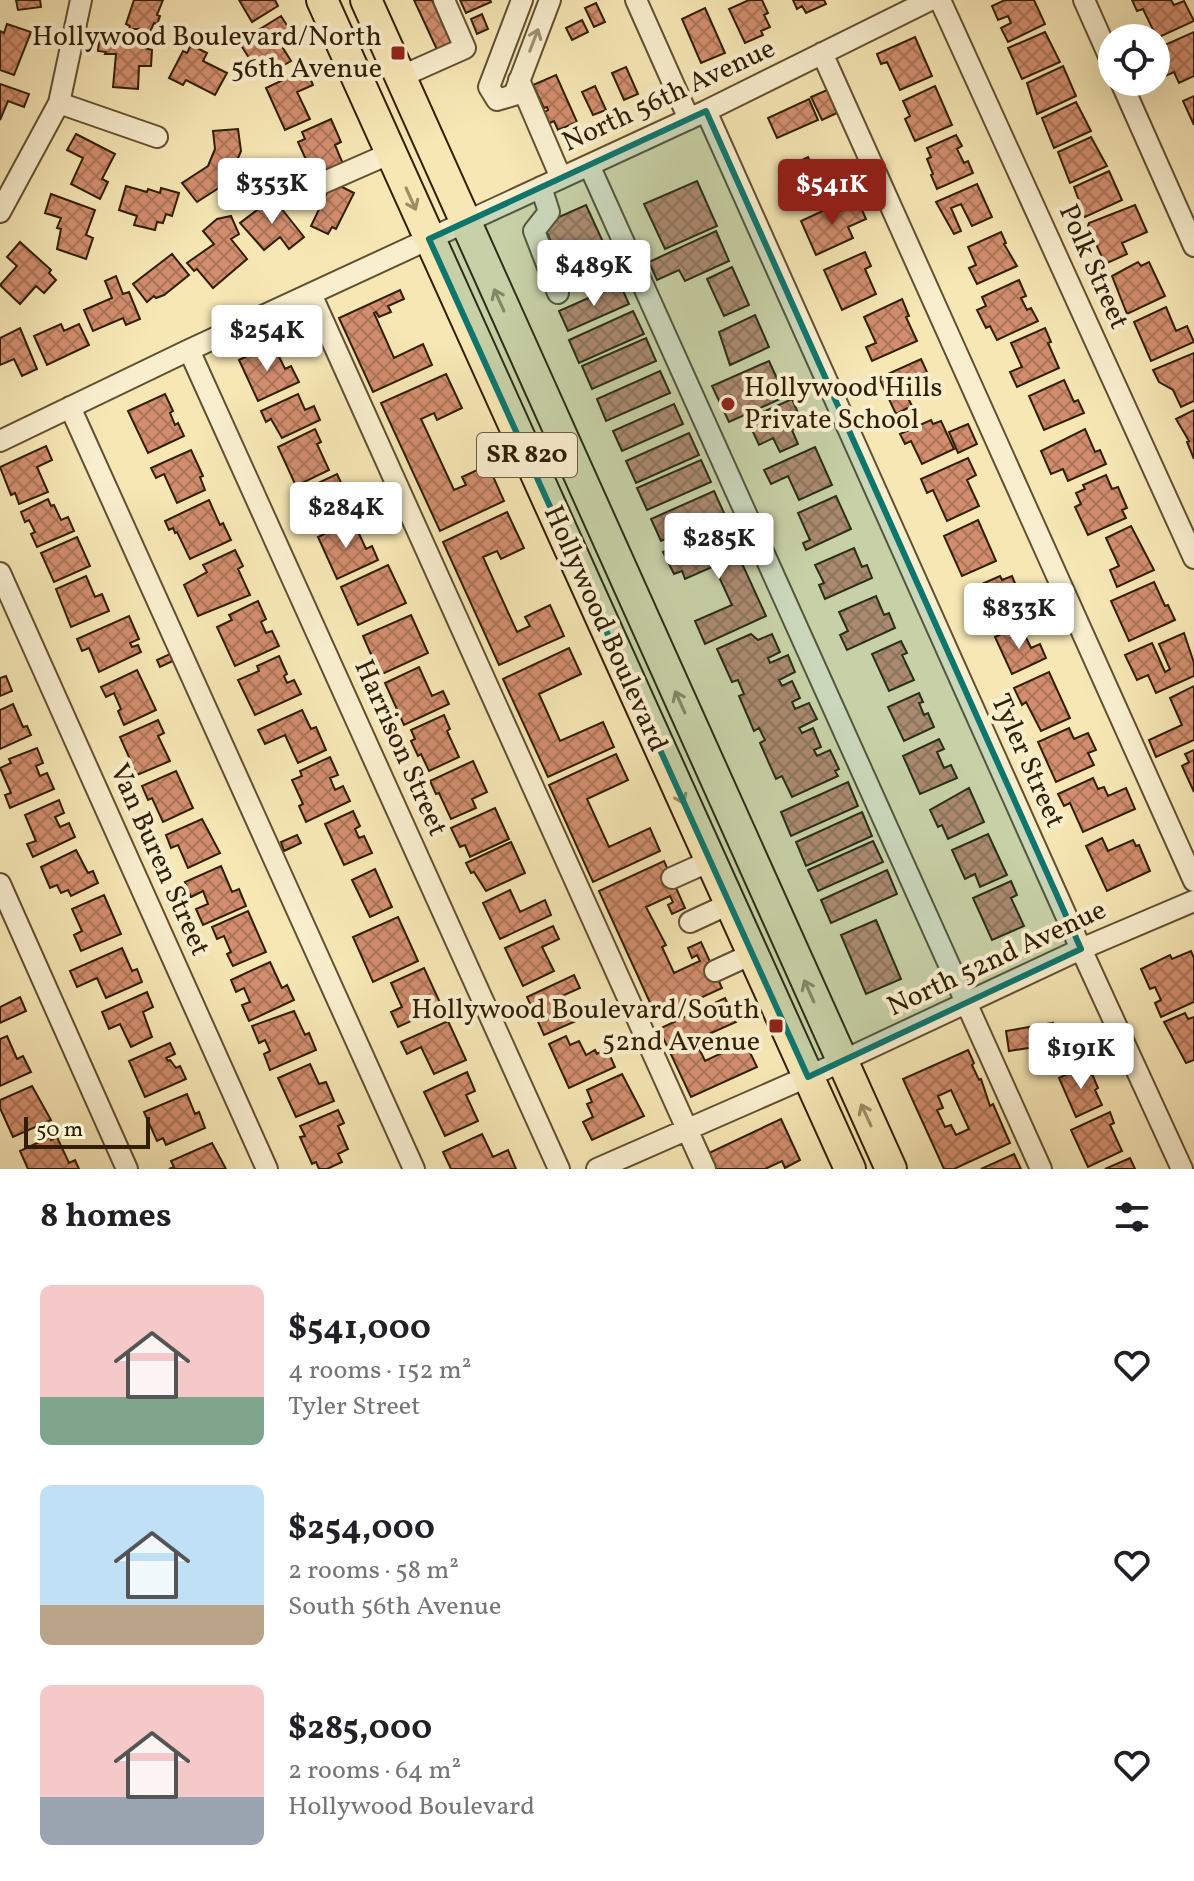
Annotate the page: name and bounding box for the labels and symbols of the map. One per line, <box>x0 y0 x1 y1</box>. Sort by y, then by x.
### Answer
place label: Hollywood Boulevard/North 56th Avenue <box>32 18 382 89</box>
one-way arrow <box>528 28 542 53</box>
street label: North 56th Avenue <box>556 30 782 162</box>
marker: Hollywood Boulevard/North 56th Avenue <box>389 44 407 62</box>
pin: $353K <box>216 158 328 226</box>
pin: $541K <box>776 159 888 227</box>
one-way arrow <box>405 186 420 211</box>
street label: Polk Street <box>1048 198 1138 336</box>
pin: $489K <box>538 240 650 308</box>
one-way arrow <box>491 288 506 313</box>
pin: $254K <box>211 305 323 373</box>
place label: Hollywood Hills Private School <box>744 369 942 440</box>
marker: Hollywood Hills Private School <box>719 395 737 413</box>
road number: SR 820 <box>477 433 577 477</box>
pin: $284K <box>290 482 402 550</box>
street label: Hollywood Boulevard <box>533 500 677 758</box>
pin: $285K <box>663 513 775 581</box>
pin: $833K <box>963 583 1075 651</box>
street label: Harrison Street <box>344 654 456 842</box>
street label: Tyler Street <box>980 688 1074 834</box>
one-way arrow <box>671 691 686 715</box>
street label: Van Buren Street <box>99 758 219 962</box>
one-way arrow <box>672 781 687 805</box>
street label: North 52nd Avenue <box>881 891 1113 1027</box>
one-way arrow <box>801 979 816 1003</box>
place label: Hollywood Boulevard/South 52nd Avenue <box>411 991 760 1062</box>
marker: Hollywood Boulevard/South 52nd Avenue <box>767 1017 785 1035</box>
pin: $191K <box>1025 1023 1137 1091</box>
one-way arrow <box>858 1104 873 1128</box>
scale bar <box>24 1113 150 1149</box>

